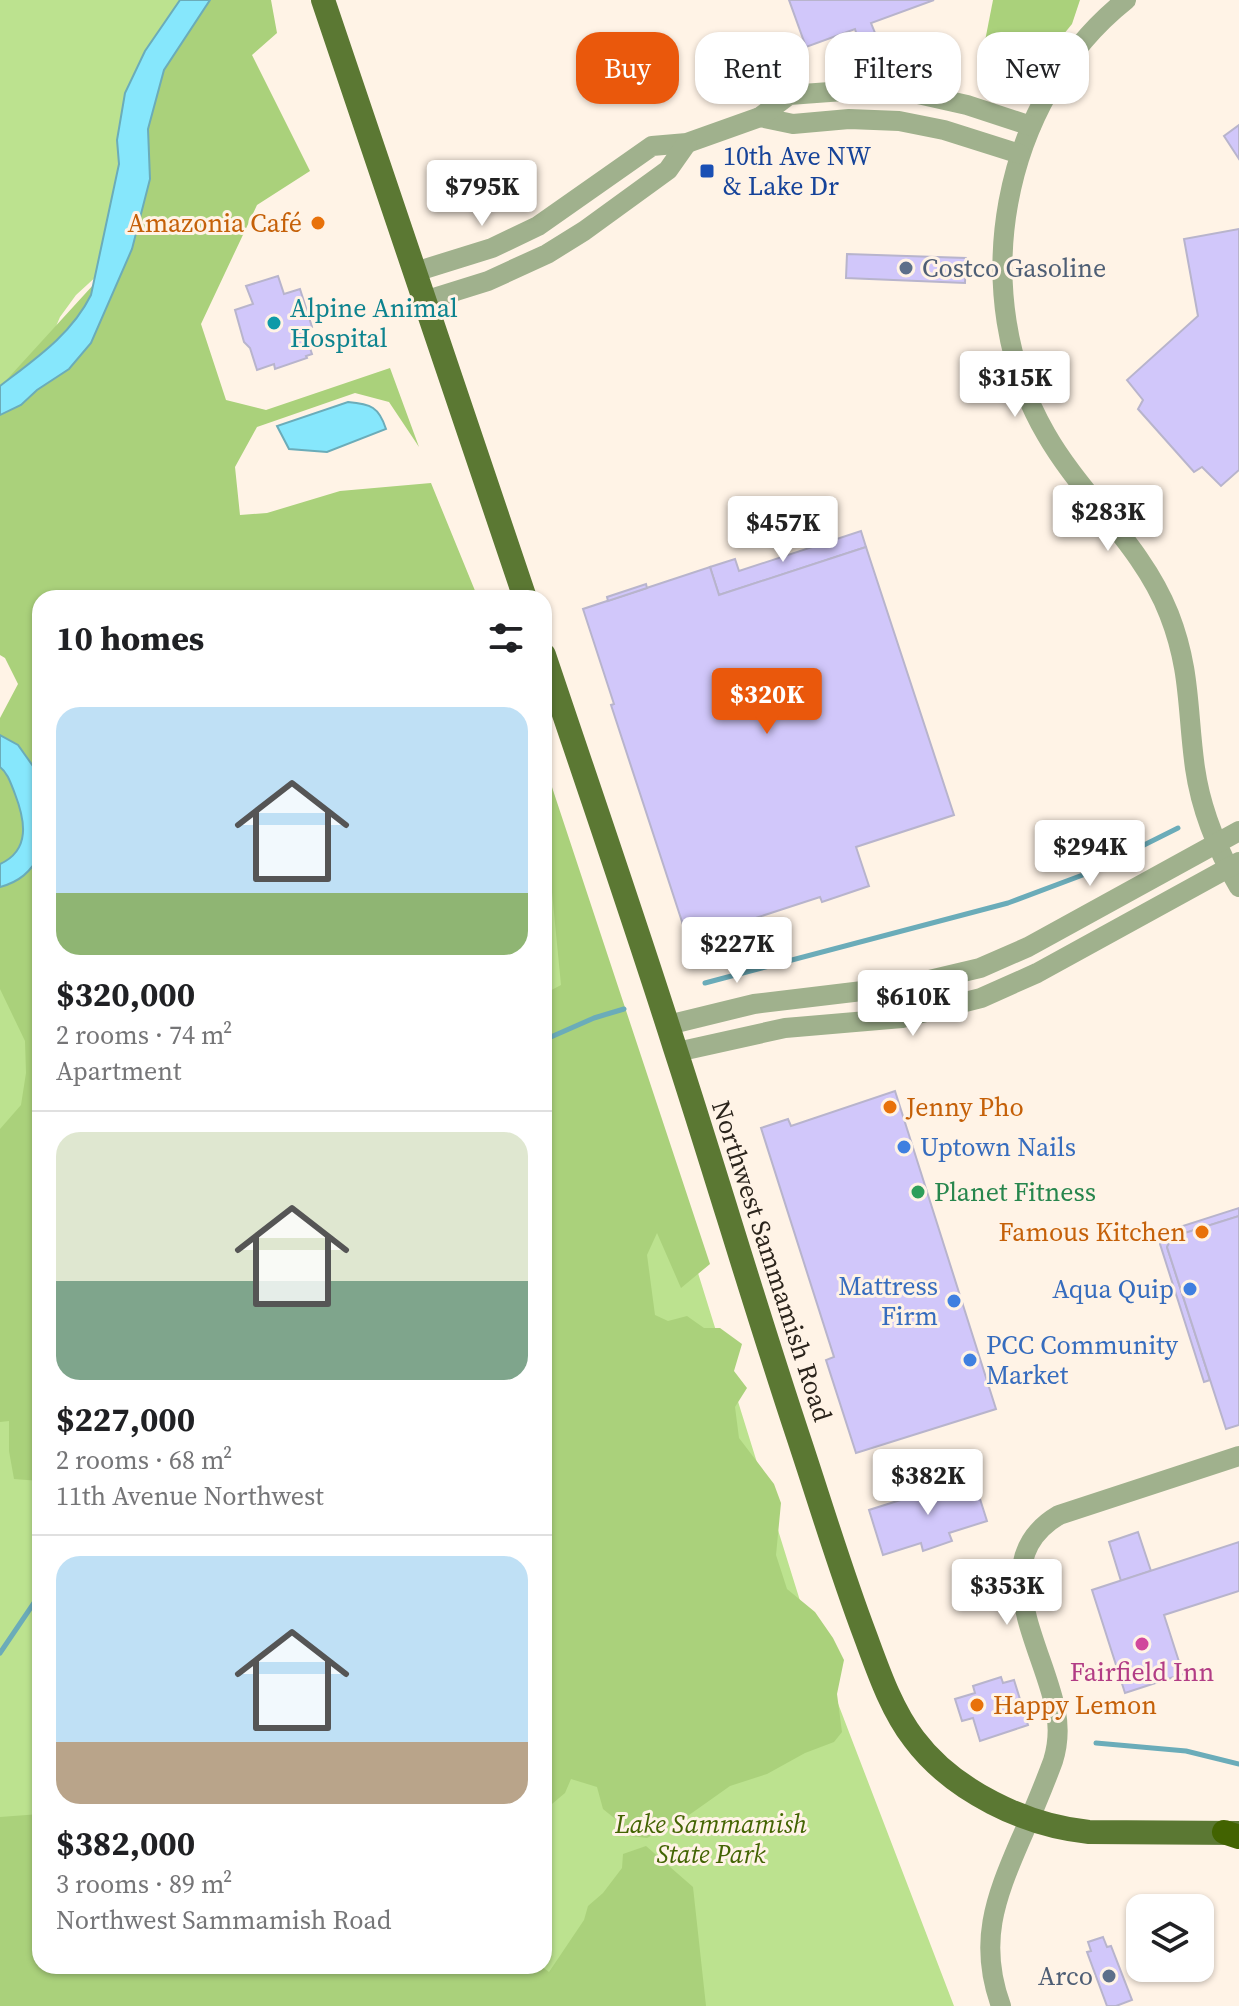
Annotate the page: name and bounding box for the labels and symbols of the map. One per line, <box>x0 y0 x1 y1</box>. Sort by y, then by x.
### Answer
place label: 10th Ave NW & Lake Dr <box>723 138 871 204</box>
pin: $795K <box>426 160 538 228</box>
marker: 10th Ave NW & Lake Dr <box>698 162 716 180</box>
place label: Amazonia Café <box>127 205 302 241</box>
marker: Amazonia Café <box>309 214 327 232</box>
place label: Costco Gasoline <box>922 250 1106 286</box>
marker: Costco Gasoline <box>897 259 915 277</box>
place label: Alpine Animal Hospital <box>290 290 458 356</box>
marker: Alpine Animal Hospital <box>265 314 283 332</box>
pin: $315K <box>959 351 1071 419</box>
pin: $283K <box>1052 485 1164 553</box>
pin: $457K <box>727 496 839 564</box>
pin: $320K <box>711 668 823 736</box>
pin: $294K <box>1034 820 1146 888</box>
pin: $227K <box>681 917 793 985</box>
pin: $610K <box>857 970 969 1038</box>
place label: Jenny Pho <box>905 1089 1024 1125</box>
street label: Northwest Sammamish Road <box>703 1096 841 1426</box>
marker: Jenny Pho <box>881 1098 899 1116</box>
place label: Uptown Nails <box>920 1129 1076 1165</box>
marker: Uptown Nails <box>895 1138 913 1156</box>
place label: Planet Fitness <box>934 1174 1096 1210</box>
marker: Planet Fitness <box>909 1183 927 1201</box>
place label: Famous Kitchen <box>998 1214 1186 1250</box>
marker: Famous Kitchen <box>1193 1223 1211 1241</box>
place label: Mattress Firm <box>838 1268 938 1334</box>
place label: Aqua Quip <box>1052 1271 1174 1307</box>
marker: Aqua Quip <box>1181 1280 1199 1298</box>
marker: Mattress Firm <box>945 1292 963 1310</box>
place label: PCC Community Market <box>986 1327 1179 1393</box>
marker: PCC Community Market <box>961 1351 979 1369</box>
pin: $382K <box>872 1449 984 1517</box>
pin: $353K <box>951 1559 1063 1627</box>
marker: Fairfield Inn <box>1133 1635 1151 1653</box>
place label: Fairfield Inn <box>1070 1654 1214 1690</box>
place label: Happy Lemon <box>993 1687 1157 1723</box>
marker: Happy Lemon <box>968 1696 986 1714</box>
park label: Lake Sammamish State Park <box>614 1806 807 1872</box>
place label: Arco <box>1038 1958 1093 1994</box>
marker: Arco <box>1100 1967 1118 1985</box>

